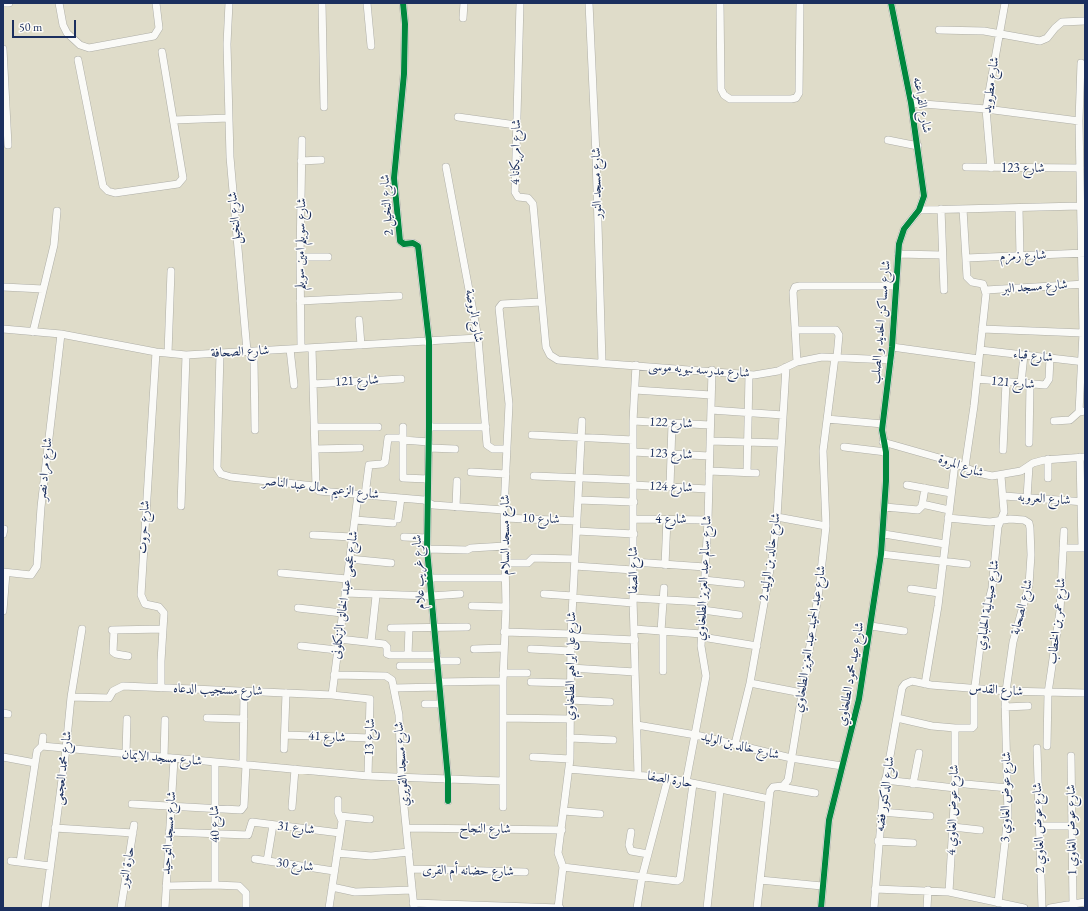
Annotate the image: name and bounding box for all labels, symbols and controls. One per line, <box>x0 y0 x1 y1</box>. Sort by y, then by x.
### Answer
scale bar <box>14 12 78 38</box>
text: 50 m <box>19 19 42 35</box>
street label: شارع مطرويد <box>979 56 1003 114</box>
street label: شارع الفراعنه <box>909 76 935 134</box>
street label: شارع امريكانا 4 <box>508 119 524 185</box>
street label: شارع مسجد النور <box>589 147 605 219</box>
street label: شارع 123 <box>1001 160 1045 176</box>
street label: شارع النخيل 2 <box>377 174 397 236</box>
street label: شارع النخيل <box>225 191 245 245</box>
street label: شارع سويلم امين سويلم <box>292 198 310 290</box>
street label: شارع زمزم <box>999 247 1047 265</box>
street label: شارع مساكن الحديد و الصلب <box>868 259 894 385</box>
street label: شارع مسجد البر <box>1002 277 1068 297</box>
street label: شارع الروضة <box>462 288 486 344</box>
street label: شارع الصحافة <box>210 343 270 361</box>
street label: شارع قباء <box>1012 346 1054 366</box>
street label: شارع مدرسه نبويه موسى <box>648 359 750 381</box>
street label: شارع 121 <box>335 372 379 390</box>
street label: شارع 121 <box>990 373 1036 393</box>
street label: شارع 122 <box>649 414 693 432</box>
street label: شارع مراد نصر <box>34 437 56 501</box>
street label: شارع 123 <box>649 445 693 463</box>
street label: شارع المروة <box>936 451 986 481</box>
street label: شارع الزعيم جمال عبد الناصر <box>262 473 380 503</box>
street label: شارع 124 <box>649 478 693 496</box>
street label: شارع العروبه <box>1017 489 1071 509</box>
street label: شارع مسجد السلام <box>497 495 513 575</box>
street label: شارع حروت <box>135 500 153 554</box>
street label: شارع 10 <box>522 511 560 527</box>
street label: شارع 4 <box>655 511 687 527</box>
street label: شارع خالد بن الوليد 2 <box>756 512 784 602</box>
street label: شارع سالم عبد العزيز الطلخاوي <box>693 515 715 641</box>
street label: شارع عجمى عبد الخالق الزنكلونى <box>328 530 362 660</box>
street label: شارع غريب علام <box>409 534 429 610</box>
street label: شارع الصفا <box>625 546 641 594</box>
street label: شارع صيدلية الحلباوي <box>973 559 1003 651</box>
street label: شارع عبد الحميد عبد العزيز الطلخاوي <box>791 564 829 714</box>
street label: شارع الصحابة <box>1008 577 1036 637</box>
street label: شارع عمر بن الخطاب <box>1045 577 1069 665</box>
street label: شارع على ابراهيم الطلخاوي <box>562 611 580 721</box>
street label: شارع عيد محمود الطلخاوي <box>834 621 868 727</box>
street label: شارع القدس <box>968 680 1024 700</box>
street label: شارع مستجيب الدعاه <box>173 681 263 699</box>
street label: شارع 13 <box>362 718 378 756</box>
street label: شارع مسجد القويري <box>391 721 413 807</box>
street label: شارع 41 <box>308 728 346 746</box>
street label: شارع خالد بن الوليد <box>699 729 781 763</box>
street label: شارع محمد العجمى <box>51 730 75 806</box>
street label: شارع مسجد الايمان <box>121 747 203 769</box>
street label: شارع عوض الغاوي 3 <box>997 751 1015 843</box>
street label: شارع الدكتور فضه <box>872 755 898 833</box>
street label: شارع عوض الغاوي 4 <box>944 764 962 856</box>
street label: حارة الصفا <box>646 768 694 792</box>
street label: شارع عوض الغاوي 2 <box>1030 782 1048 874</box>
street label: شارع عوض الغاوي 1 <box>1063 784 1081 876</box>
street label: شارع مسجد التوحيد <box>158 791 180 875</box>
street label: شارع 40 <box>207 805 223 843</box>
street label: شارع 31 <box>276 818 316 838</box>
street label: شارع النجاح <box>459 821 511 837</box>
street label: حارة النور <box>116 845 138 889</box>
street label: شارع 30 <box>275 855 315 875</box>
street label: شارع حضانه أم القرى <box>422 862 514 880</box>

